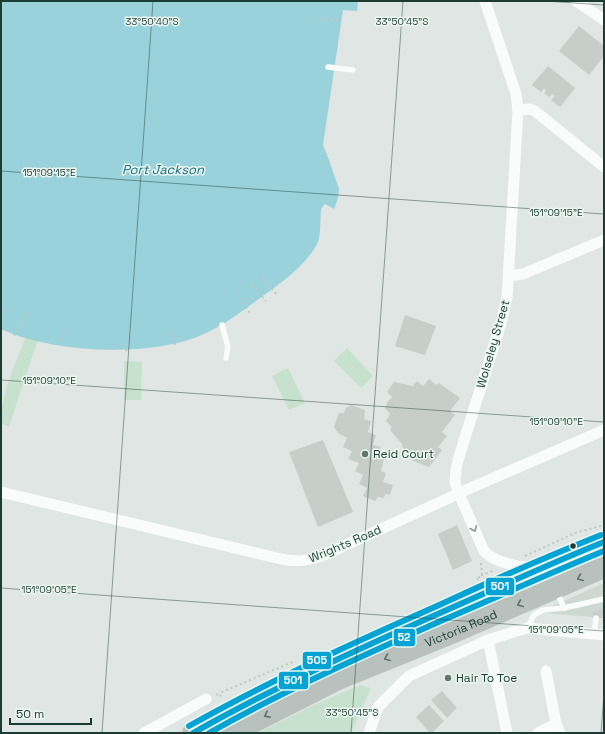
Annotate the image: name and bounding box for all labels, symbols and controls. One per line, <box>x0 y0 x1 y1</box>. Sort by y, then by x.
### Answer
text: 33°50'40"S <box>125 15 179 28</box>
text: 33°50'45"S <box>376 15 429 28</box>
water label: Port Jackson <box>122 161 205 178</box>
text: 151°09'15"E <box>22 166 76 179</box>
text: 151°09'15"E <box>529 206 583 219</box>
street label: Wolseley Street <box>473 298 513 390</box>
text: 151°09'10"E <box>22 374 76 387</box>
text: 151°09'10"E <box>529 415 583 428</box>
place label: Reid Court <box>373 446 434 462</box>
marker: Reid Court <box>360 449 370 459</box>
street label: Wrights Road <box>306 522 384 566</box>
one-way arrow <box>469 525 477 533</box>
unlabelled marker <box>568 541 578 551</box>
one-way arrow <box>577 573 584 581</box>
line badge: 501 <box>485 577 515 596</box>
text: 501 <box>491 579 509 593</box>
text: 151°09'05"E <box>21 583 77 596</box>
one-way arrow <box>517 599 524 607</box>
street label: Victoria Road <box>423 606 500 651</box>
text: 151°09'05"E <box>528 623 584 636</box>
line badge: 52 <box>393 628 416 647</box>
text: 52 <box>397 630 411 644</box>
line badge: 505 <box>302 651 332 670</box>
text: 505 <box>307 653 328 667</box>
one-way arrow <box>383 653 391 661</box>
place label: Hair To Toe <box>456 670 517 686</box>
line badge: 501 <box>278 671 309 690</box>
text: 501 <box>284 673 302 687</box>
marker: Hair To Toe <box>443 673 453 683</box>
scale bar <box>10 700 91 726</box>
text: 50 m <box>16 706 44 722</box>
text: 33°50'45"S <box>326 706 379 719</box>
one-way arrow <box>264 710 271 717</box>

